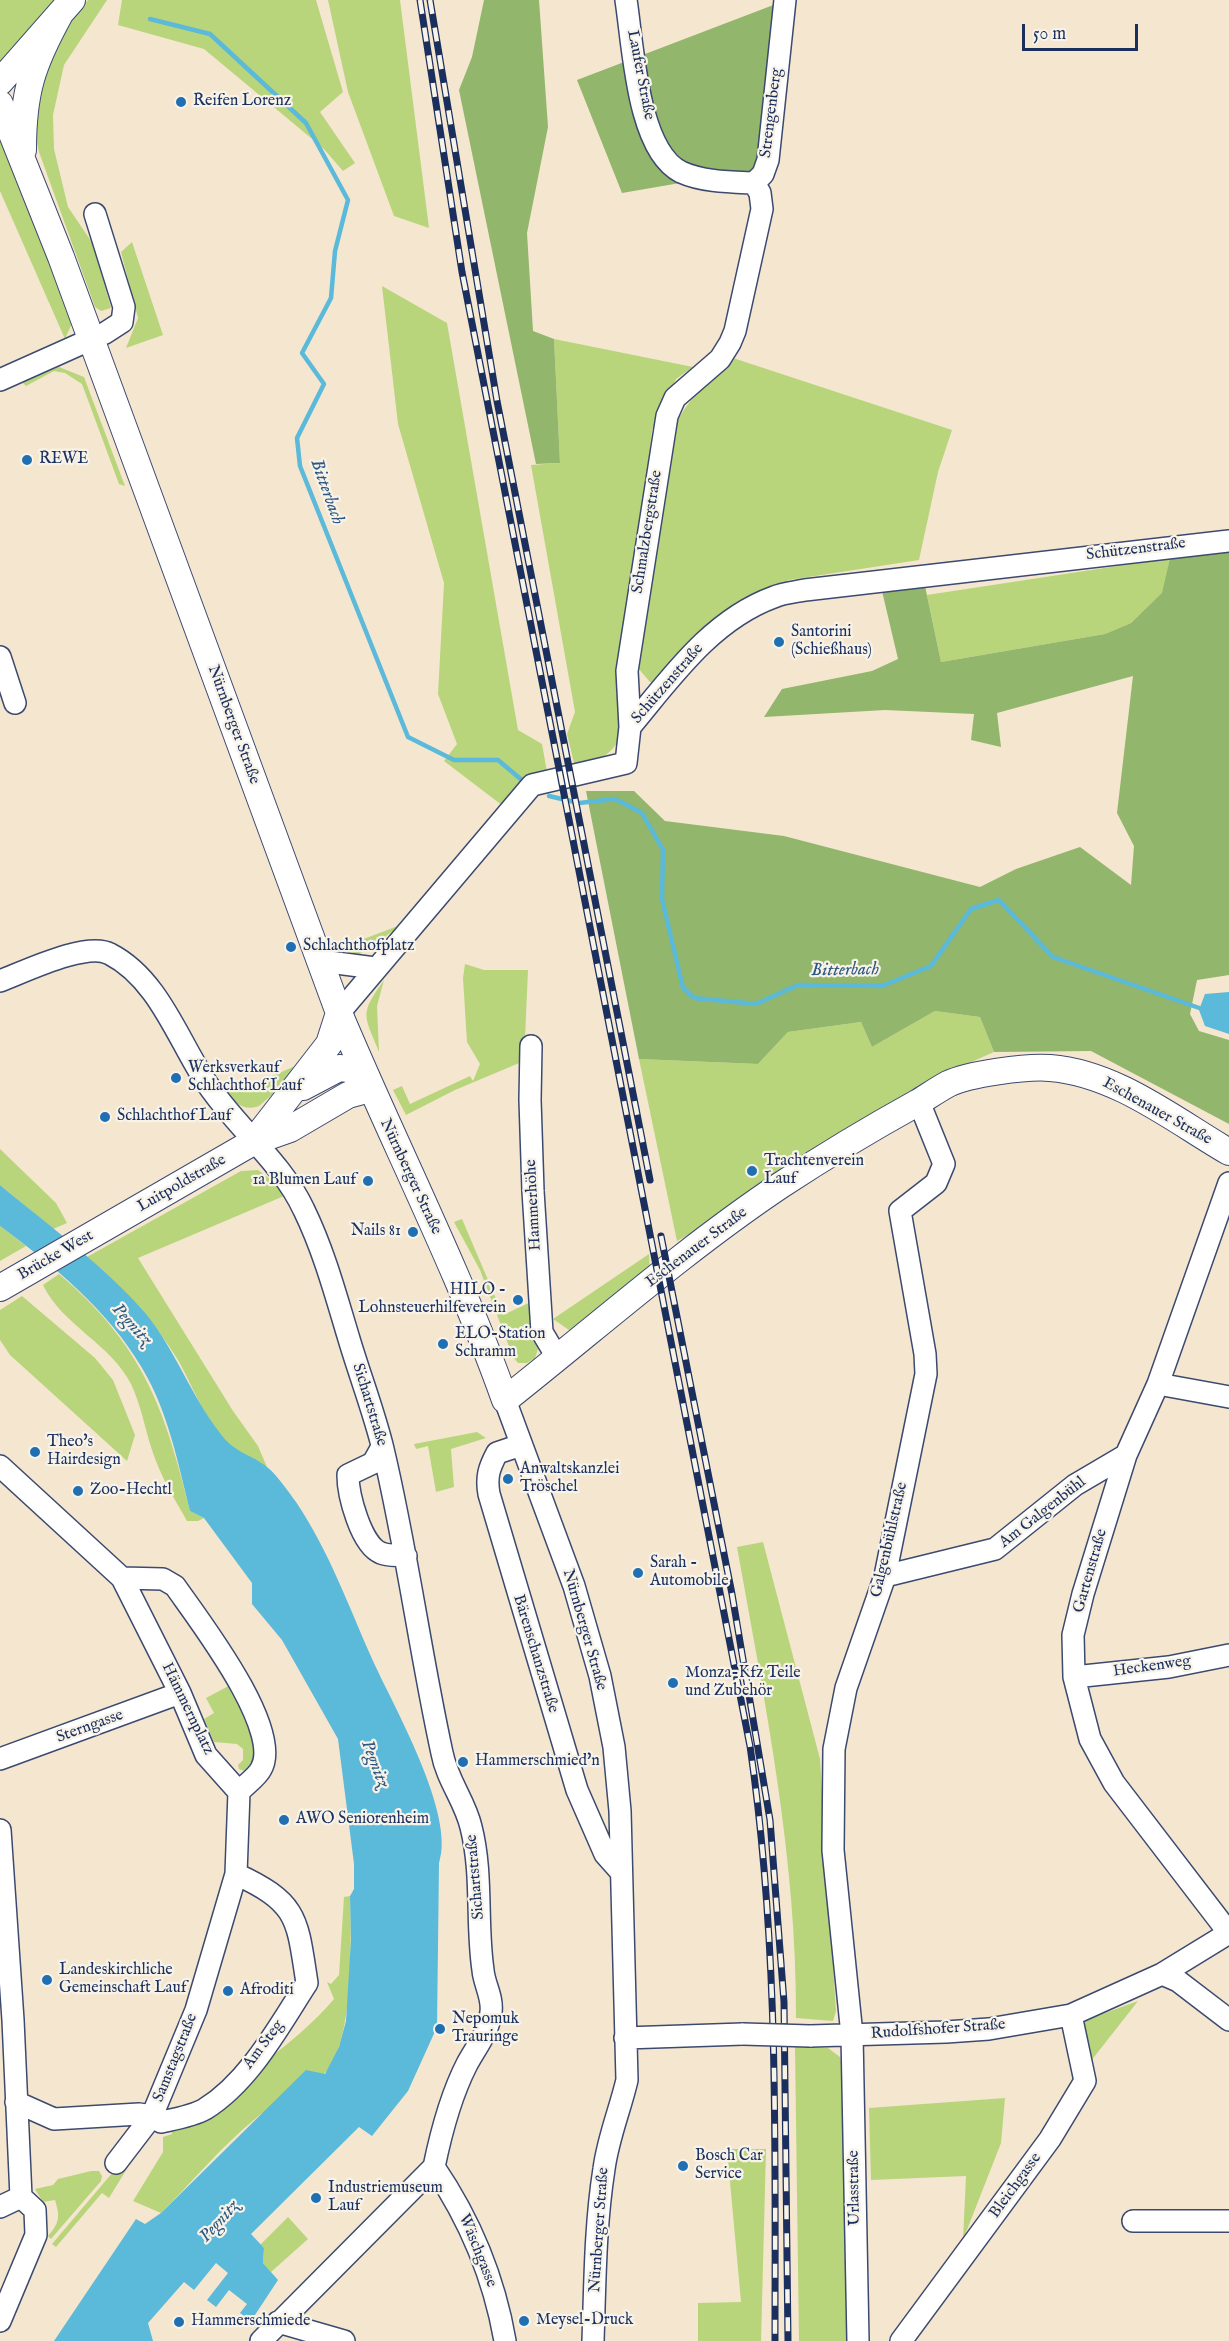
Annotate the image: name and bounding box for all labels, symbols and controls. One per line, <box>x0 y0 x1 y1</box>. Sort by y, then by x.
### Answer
scale bar <box>1025 12 1140 50</box>
text: 50 m <box>1033 23 1066 46</box>
street label: Laufer Straße <box>622 28 658 122</box>
street label: Strengenberg <box>757 67 787 159</box>
place label: Reifen Lorenz <box>193 92 291 112</box>
marker: Reifen Lorenz <box>174 95 188 109</box>
place label: REWE <box>39 450 88 470</box>
marker: REWE <box>20 453 34 467</box>
water label: Bitterbach <box>304 456 348 528</box>
street label: Schmalzbergstraße <box>629 469 667 595</box>
street label: Schützenstraße <box>1085 534 1187 566</box>
place label: Santorini (Schießhaus) <box>791 623 872 661</box>
marker: Santorini (Schießhaus) <box>772 635 786 649</box>
street label: Schützenstraße <box>628 640 708 728</box>
street label: Nürnberger Straße <box>203 663 263 787</box>
place label: Schlachthofplatz <box>303 937 414 957</box>
marker: Schlachthofplatz <box>284 940 298 954</box>
water label: Bitterbach <box>811 960 879 982</box>
place label: Werksverkauf Schlachthof Lauf <box>188 1059 302 1097</box>
marker: Werksverkauf Schlachthof Lauf <box>169 1071 183 1085</box>
street label: Eschenauer Straße <box>1099 1074 1215 1150</box>
place label: Schlachthof Lauf <box>117 1107 231 1127</box>
marker: Schlachthof Lauf <box>98 1110 112 1124</box>
street label: Nürnberger Straße <box>375 1116 445 1238</box>
street label: Luitpoldstraße <box>134 1151 230 1217</box>
place label: Trachtenverein Lauf <box>764 1152 864 1190</box>
street label: Hammerhöhe <box>522 1159 546 1251</box>
marker: Trachtenverein Lauf <box>745 1164 759 1178</box>
place label: 1a Blumen Lauf <box>252 1171 356 1191</box>
marker: 1a Blumen Lauf <box>361 1174 375 1188</box>
street label: Eschenauer Straße <box>643 1204 751 1292</box>
place label: Nails 81 <box>351 1222 401 1242</box>
marker: Nails 81 <box>406 1225 420 1239</box>
street label: Brücke West <box>15 1227 97 1285</box>
place label: HILO - Lohnsteuerhilfeverein <box>358 1281 506 1319</box>
marker: HILO - Lohnsteuerhilfeverein <box>511 1293 525 1307</box>
water label: Pegnitz <box>107 1300 155 1350</box>
place label: ELO-Station Schramm <box>455 1325 546 1363</box>
marker: ELO-Station Schramm <box>436 1337 450 1351</box>
street label: Sichartstraße <box>347 1361 391 1449</box>
place label: Theo's Hairdesign <box>47 1433 121 1471</box>
marker: Theo's Hairdesign <box>28 1445 42 1459</box>
place label: Anwaltskanzlei Tröschel <box>520 1460 619 1498</box>
marker: Anwaltskanzlei Tröschel <box>501 1472 515 1486</box>
street label: Am Galgenbühl <box>996 1473 1090 1553</box>
place label: Zoo-Hechtl <box>90 1481 172 1501</box>
street label: Galgenbühlstraße <box>867 1481 913 1599</box>
marker: Zoo-Hechtl <box>71 1484 85 1498</box>
street label: Gartenstraße <box>1070 1527 1112 1615</box>
place label: Sarah - Automobile <box>650 1554 729 1592</box>
marker: Sarah - Automobile <box>631 1566 645 1580</box>
street label: Nürnberger Straße <box>558 1567 610 1693</box>
street label: Bärenschanzstraße <box>508 1593 562 1715</box>
street label: Heckenweg <box>1112 1652 1192 1682</box>
street label: Hämmernplatz <box>156 1660 218 1758</box>
place label: Monza-Kfz Teile und Zubehör <box>685 1664 801 1702</box>
marker: Monza-Kfz Teile und Zubehör <box>666 1676 680 1690</box>
street label: Sterngasse <box>54 1706 126 1748</box>
water label: Pegnitz <box>355 1737 393 1791</box>
place label: Hammerschmied'n <box>475 1752 600 1772</box>
marker: Hammerschmied'n <box>456 1755 470 1769</box>
place label: AWO Seniorenheim <box>296 1810 429 1830</box>
marker: AWO Seniorenheim <box>277 1813 291 1827</box>
street label: Sichartstraße <box>463 1834 489 1920</box>
place label: Landeskirchliche Gemeinschaft Lauf <box>59 1961 187 1999</box>
marker: Landeskirchliche Gemeinschaft Lauf <box>40 1973 54 1987</box>
place label: Afroditi <box>240 1981 294 2001</box>
marker: Afroditi <box>221 1984 235 1998</box>
place label: Nepomuk Trauringe <box>452 2010 519 2048</box>
street label: Samstagstraße <box>150 2011 202 2105</box>
street label: Rudolfshofer Straße <box>870 2016 1006 2044</box>
street label: Am Steg <box>239 2017 289 2073</box>
marker: Nepomuk Trauringe <box>433 2022 447 2036</box>
place label: Bosch Car Service <box>695 2147 763 2185</box>
street label: Urlasstraße <box>845 2150 865 2226</box>
street label: Bleichgasse <box>986 2150 1046 2222</box>
marker: Bosch Car Service <box>676 2159 690 2173</box>
street label: Nürnberger Straße <box>586 2167 614 2293</box>
place label: Industriemuseum Lauf <box>328 2179 443 2217</box>
marker: Industriemuseum Lauf <box>309 2191 323 2205</box>
water label: Pegnitz <box>196 2197 244 2247</box>
street label: Wäschgasse <box>454 2212 500 2290</box>
place label: Meysel-Druck <box>536 2311 633 2331</box>
place label: Hammerschmiede <box>191 2312 310 2332</box>
marker: Meysel-Druck <box>517 2314 531 2328</box>
marker: Hammerschmiede <box>172 2315 186 2329</box>

